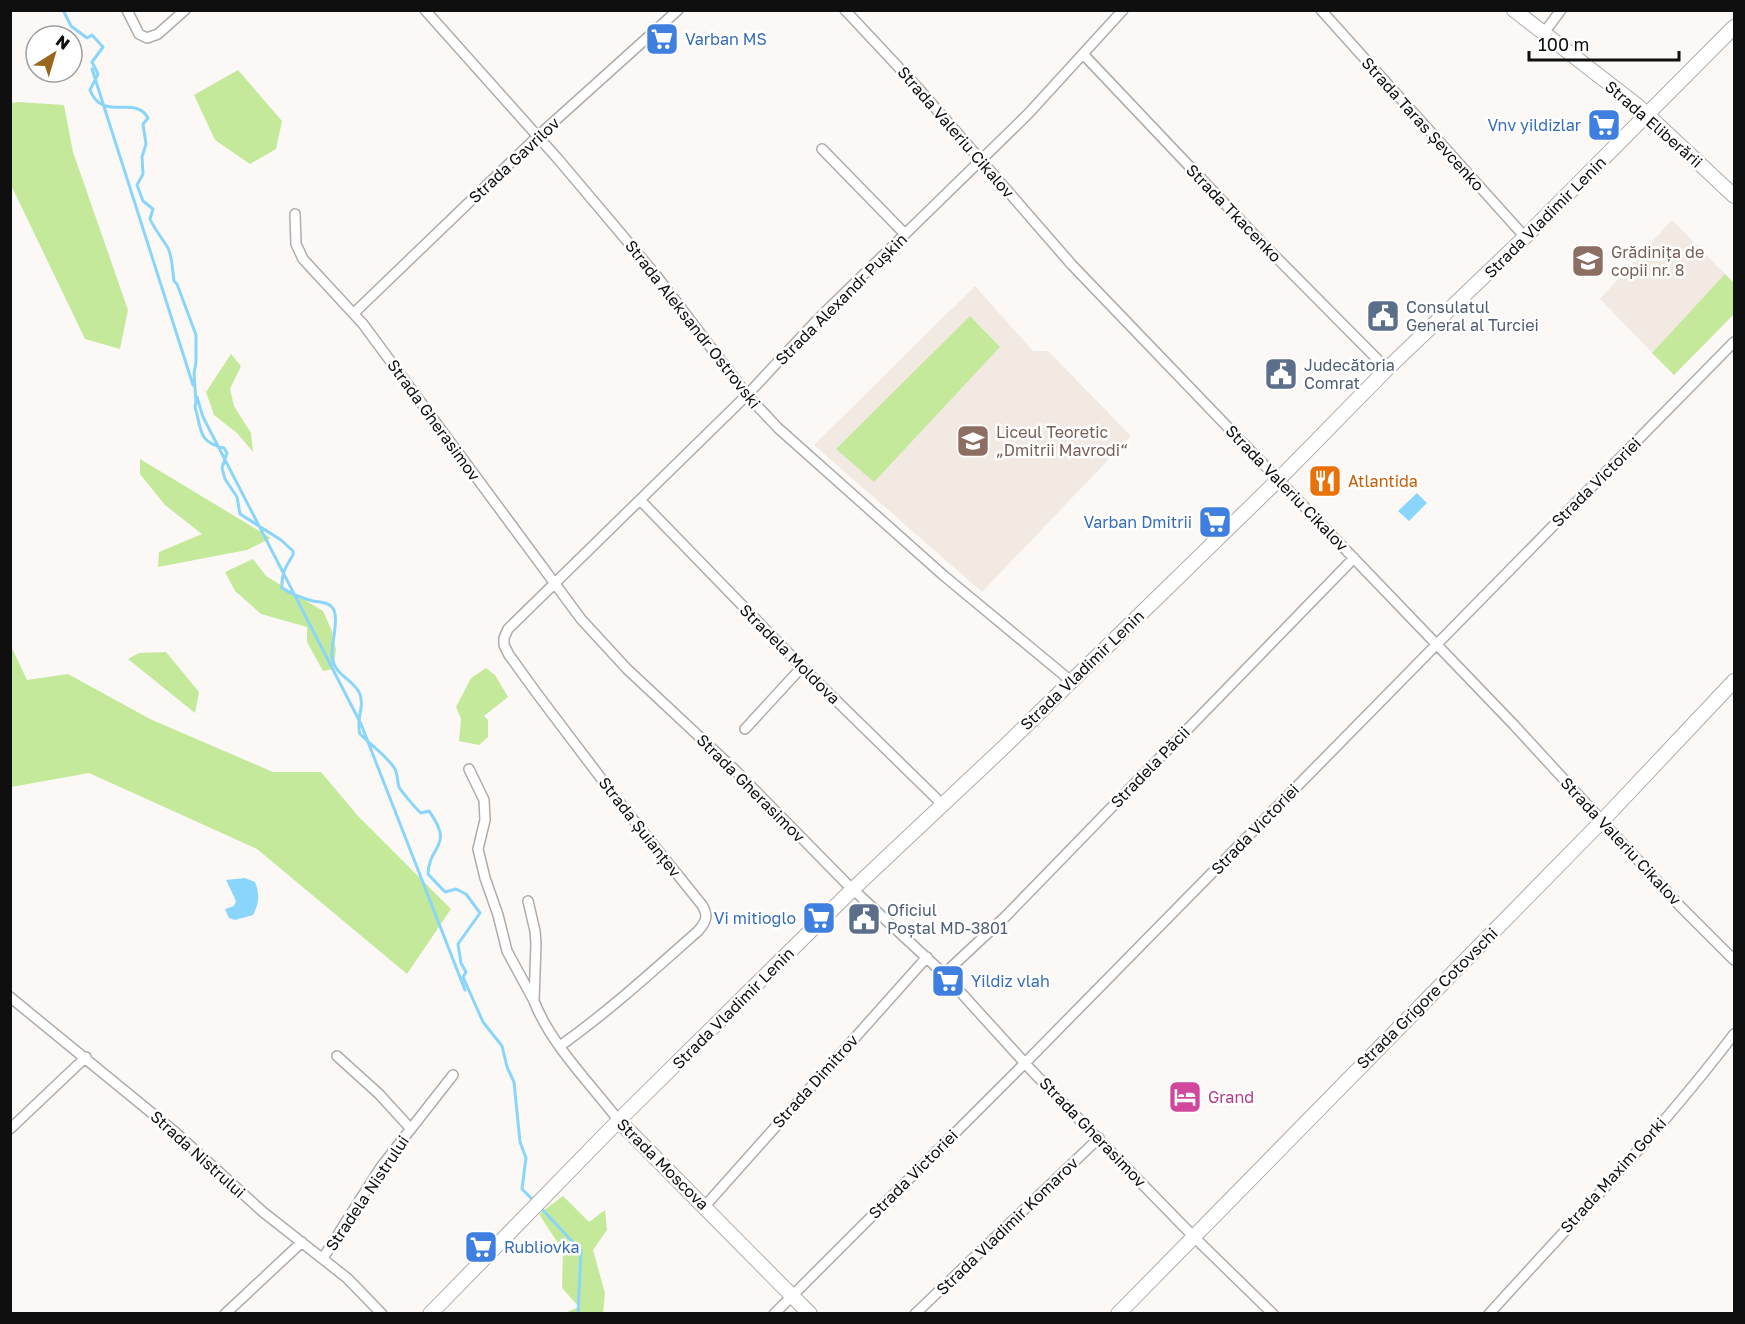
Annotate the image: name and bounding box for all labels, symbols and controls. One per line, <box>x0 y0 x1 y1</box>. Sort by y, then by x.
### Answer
supermarket icon: Varban MS <box>644 21 680 57</box>
north arrow <box>24 24 84 84</box>
scale bar <box>1529 24 1679 62</box>
place label: Varban MS <box>685 29 767 49</box>
text: N <box>52 30 74 54</box>
text: 100 m <box>1538 33 1589 55</box>
street label: Strada Taras Șevcenko <box>1358 53 1488 195</box>
street label: Strada Valeriu Cikalov <box>893 62 1019 202</box>
street label: Strada Eliberării <box>1601 76 1707 172</box>
supermarket icon: Vnv yildizlar <box>1586 107 1622 143</box>
street label: Strada Gavrilov <box>464 113 564 207</box>
place label: Vnv yildizlar <box>1488 115 1581 135</box>
street label: Strada Vladimir Lenin <box>1480 152 1610 282</box>
street label: Strada Tkacenko <box>1182 160 1286 266</box>
street label: Strada Alexandr Pușkin <box>771 229 911 369</box>
street label: Strada Aleksandr Ostrovski <box>621 236 765 412</box>
place label: Grădinița de copii nr. 8 <box>1611 242 1704 280</box>
school or university icon: Grădinița de copii nr. 8 <box>1570 243 1606 279</box>
place label: Consulatul General al Turciei <box>1406 297 1539 335</box>
public building icon: Consulatul General al Turciei <box>1365 298 1401 334</box>
street label: Strada Gherasimov <box>383 355 485 485</box>
place label: Judecătoria Comrat <box>1304 355 1395 393</box>
public building icon: Judecătoria Comrat <box>1263 356 1299 392</box>
street label: Strada Valeriu Cikalov <box>1222 421 1353 555</box>
place label: Liceul Teoretic „Dmitrii Mavrodi“ <box>996 422 1128 460</box>
school or university icon: Liceul Teoretic „Dmitrii Mavrodi“ <box>955 423 991 459</box>
street label: Strada Victoriei <box>1547 433 1645 531</box>
restaurant icon: Atlantida <box>1307 463 1343 499</box>
place label: Atlantida <box>1348 471 1418 491</box>
supermarket icon: Varban Dmitrii <box>1197 504 1233 540</box>
place label: Varban Dmitrii <box>1083 512 1192 532</box>
street label: Stradela Moldova <box>736 600 844 708</box>
street label: Strada Vladimir Lenin <box>1016 606 1148 734</box>
street label: Stradela Păcii <box>1106 722 1194 812</box>
street label: Strada Gherasimov <box>693 730 809 846</box>
street label: Strada Șuianțev <box>595 773 685 881</box>
street label: Strada Valeriu Cikalov <box>1556 773 1686 909</box>
street label: Strada Victoriei <box>1207 780 1303 878</box>
supermarket icon: Vi mitioglo <box>801 900 837 936</box>
place label: Oficiul Poștal MD-3801 <box>887 900 1008 938</box>
public building icon: Oficiul Poștal MD-3801 <box>846 901 882 937</box>
place label: Vi mitioglo <box>714 908 796 928</box>
street label: Strada Grigore Cotovschi <box>1352 923 1502 1073</box>
street label: Strada Vladimir Lenin <box>668 943 798 1073</box>
supermarket icon: Yildiz vlah <box>930 963 966 999</box>
place label: Yildiz vlah <box>971 971 1050 991</box>
street label: Strada Dimitrov <box>768 1030 862 1132</box>
street label: Strada Gherasimov <box>1035 1073 1151 1191</box>
hotel icon: Grand <box>1167 1079 1203 1115</box>
place label: Grand <box>1208 1087 1254 1107</box>
street label: Strada Nistrului <box>146 1106 250 1202</box>
street label: Strada Maxim Gorki <box>1556 1113 1670 1237</box>
street label: Strada Moscova <box>613 1114 713 1214</box>
street label: Strada Victoriei <box>864 1125 962 1223</box>
street label: Stradela Nistrului <box>321 1131 413 1255</box>
street label: Strada Vladimir Komarov <box>932 1153 1082 1299</box>
supermarket icon: Rubliovka <box>463 1229 499 1265</box>
place label: Rubliovka <box>504 1237 580 1257</box>

